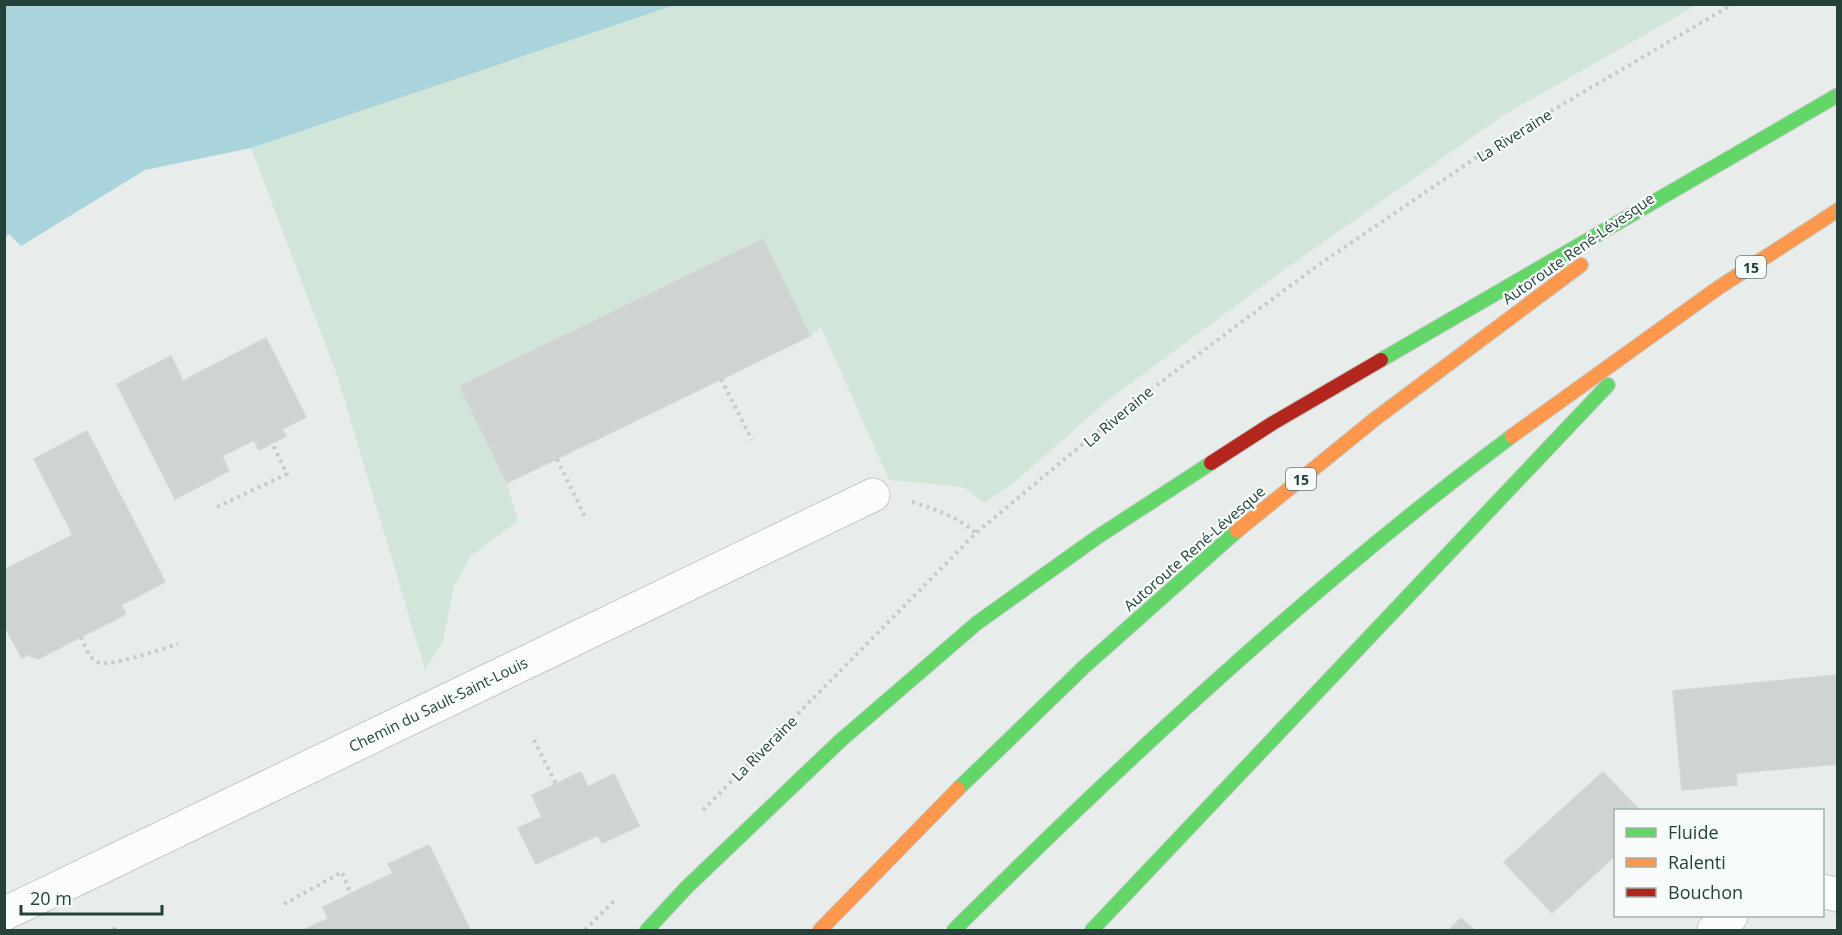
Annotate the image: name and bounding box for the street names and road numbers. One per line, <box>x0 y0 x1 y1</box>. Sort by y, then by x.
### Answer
street label: La Riveraine <box>1473 104 1555 166</box>
street label: Autoroute René-Lévesque <box>1498 188 1658 308</box>
road number: 15 <box>1736 256 1766 278</box>
street label: La Riveraine <box>1079 381 1157 451</box>
road number: 15 <box>1286 468 1316 490</box>
street label: Autoroute René-Lévesque <box>1119 481 1269 615</box>
street label: Chemin du Sault-Saint-Louis <box>345 652 531 756</box>
street label: La Riveraine <box>727 711 801 785</box>

